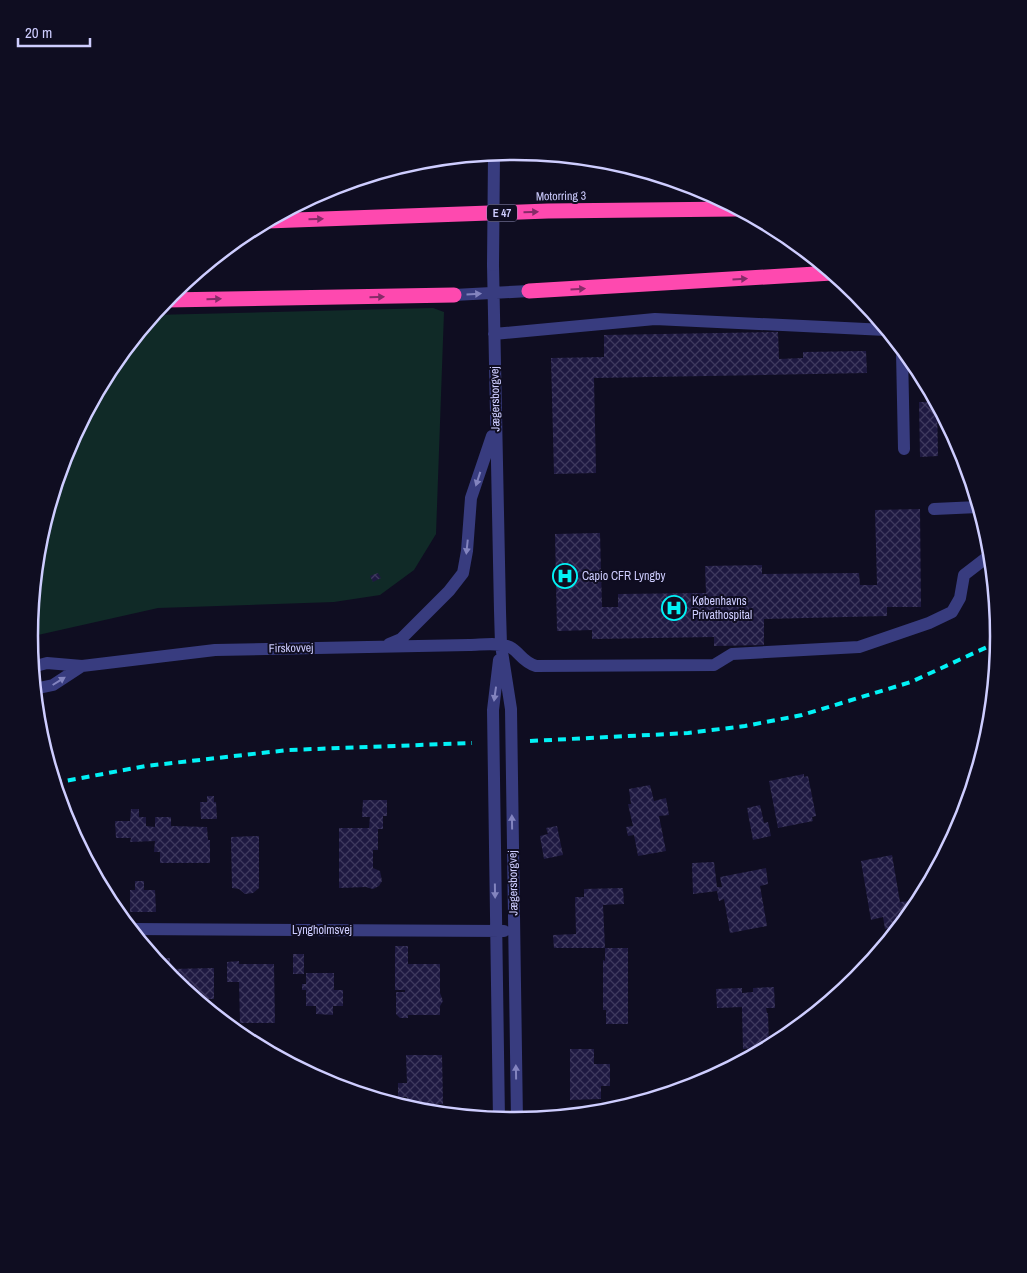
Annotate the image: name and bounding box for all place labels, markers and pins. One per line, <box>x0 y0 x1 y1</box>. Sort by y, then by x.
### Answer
hospital icon: Capio CFR Lyngby <box>552 563 578 589</box>
place label: Capio CFR Lyngby <box>582 568 665 584</box>
place label: Københavns Privathospital <box>692 593 752 623</box>
hospital icon: Københavns Privathospital <box>661 595 687 621</box>

